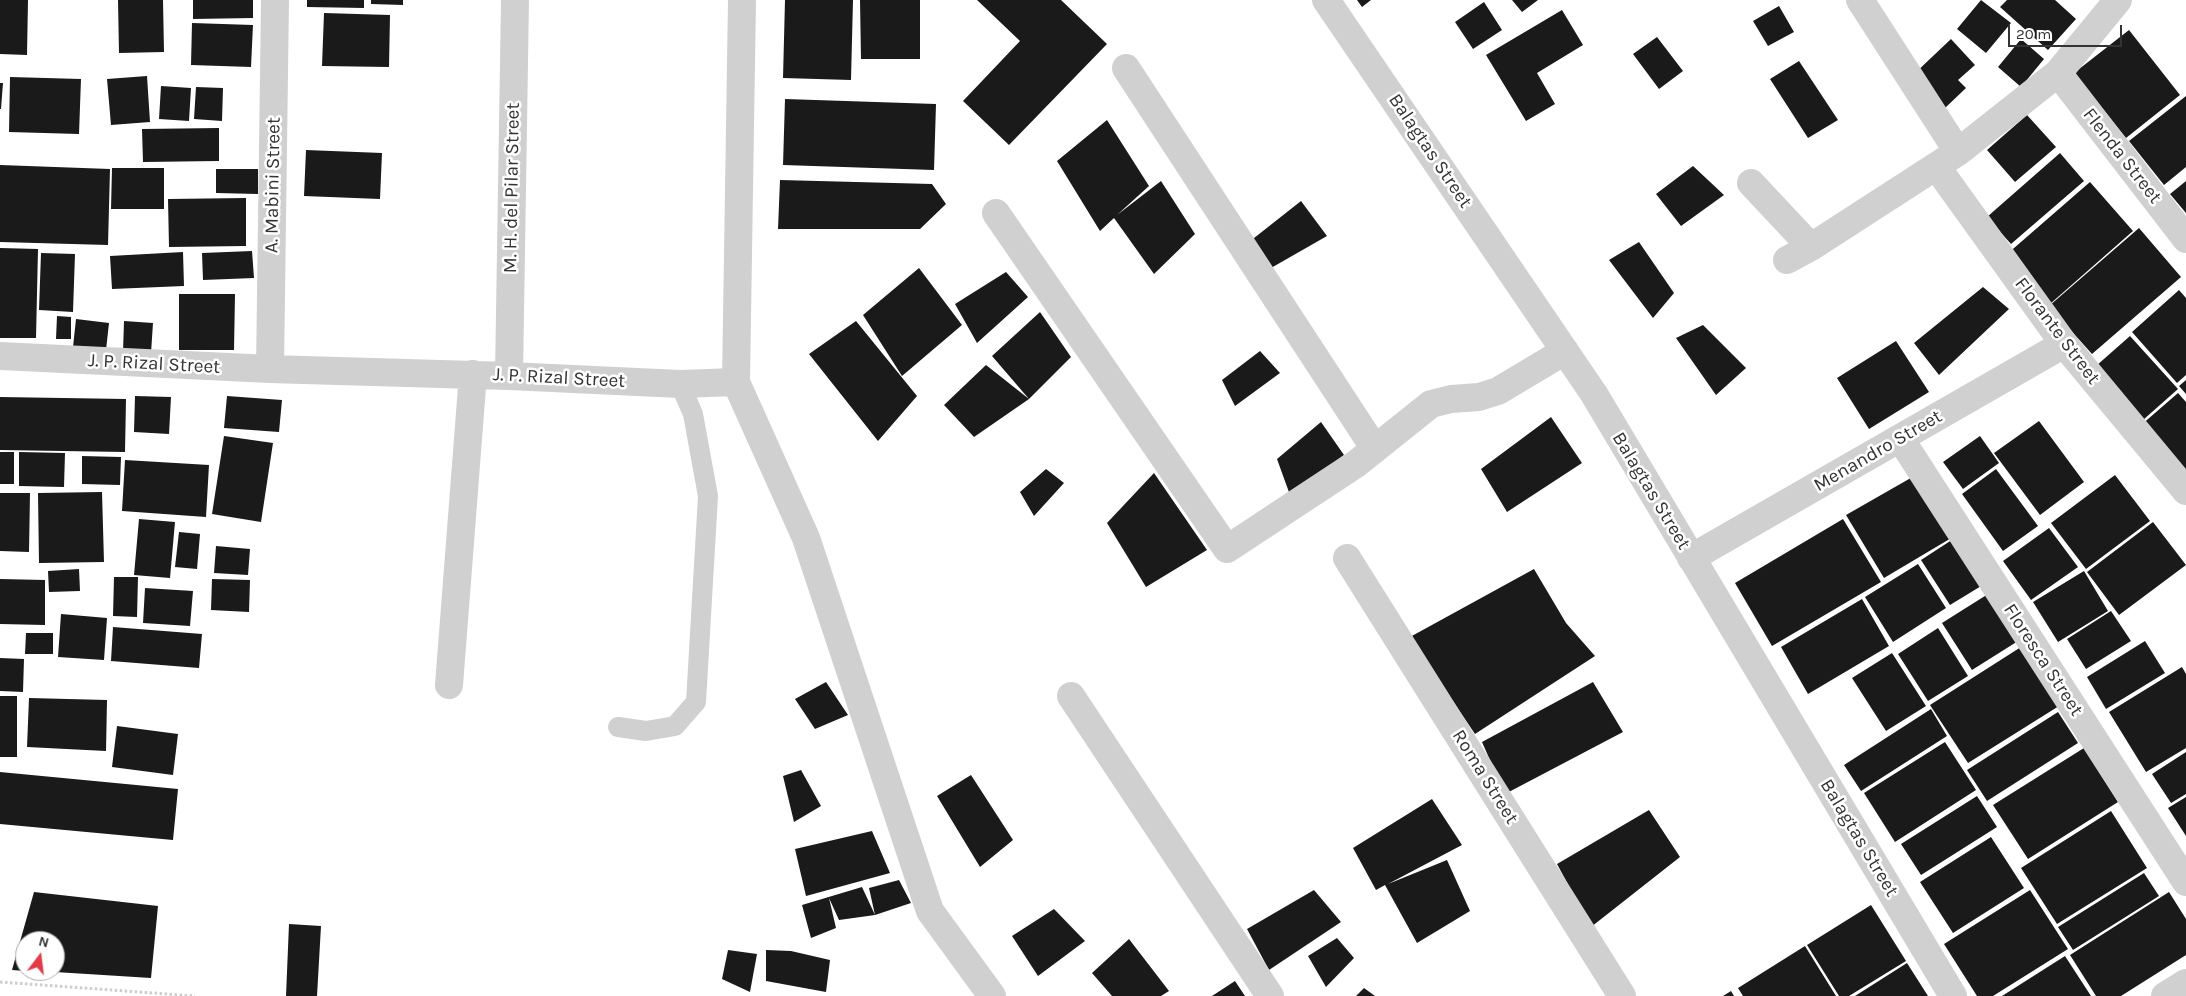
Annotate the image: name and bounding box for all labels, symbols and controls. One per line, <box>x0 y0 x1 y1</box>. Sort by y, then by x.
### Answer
scale bar <box>2011 15 2125 47</box>
text: 20 m <box>2016 25 2051 43</box>
street label: Balagtas Street <box>1383 89 1477 213</box>
street label: M. H. del Pilar Street <box>499 102 525 274</box>
street label: Flenda Street <box>2078 104 2166 208</box>
street label: A. Mabini Street <box>260 117 286 253</box>
street label: Florante Street <box>2009 273 2105 389</box>
street label: J. P. Rizal Street <box>87 349 221 379</box>
street label: J. P. Rizal Street <box>492 363 626 393</box>
street label: Menandro Street <box>1810 405 1946 497</box>
street label: Balagtas Street <box>1607 428 1695 554</box>
street label: Floresca Street <box>1998 600 2088 720</box>
street label: Roma Street <box>1447 726 1523 828</box>
street label: Balagtas Street <box>1815 775 1903 901</box>
north arrow <box>15 931 65 981</box>
text: N <box>37 932 51 952</box>

